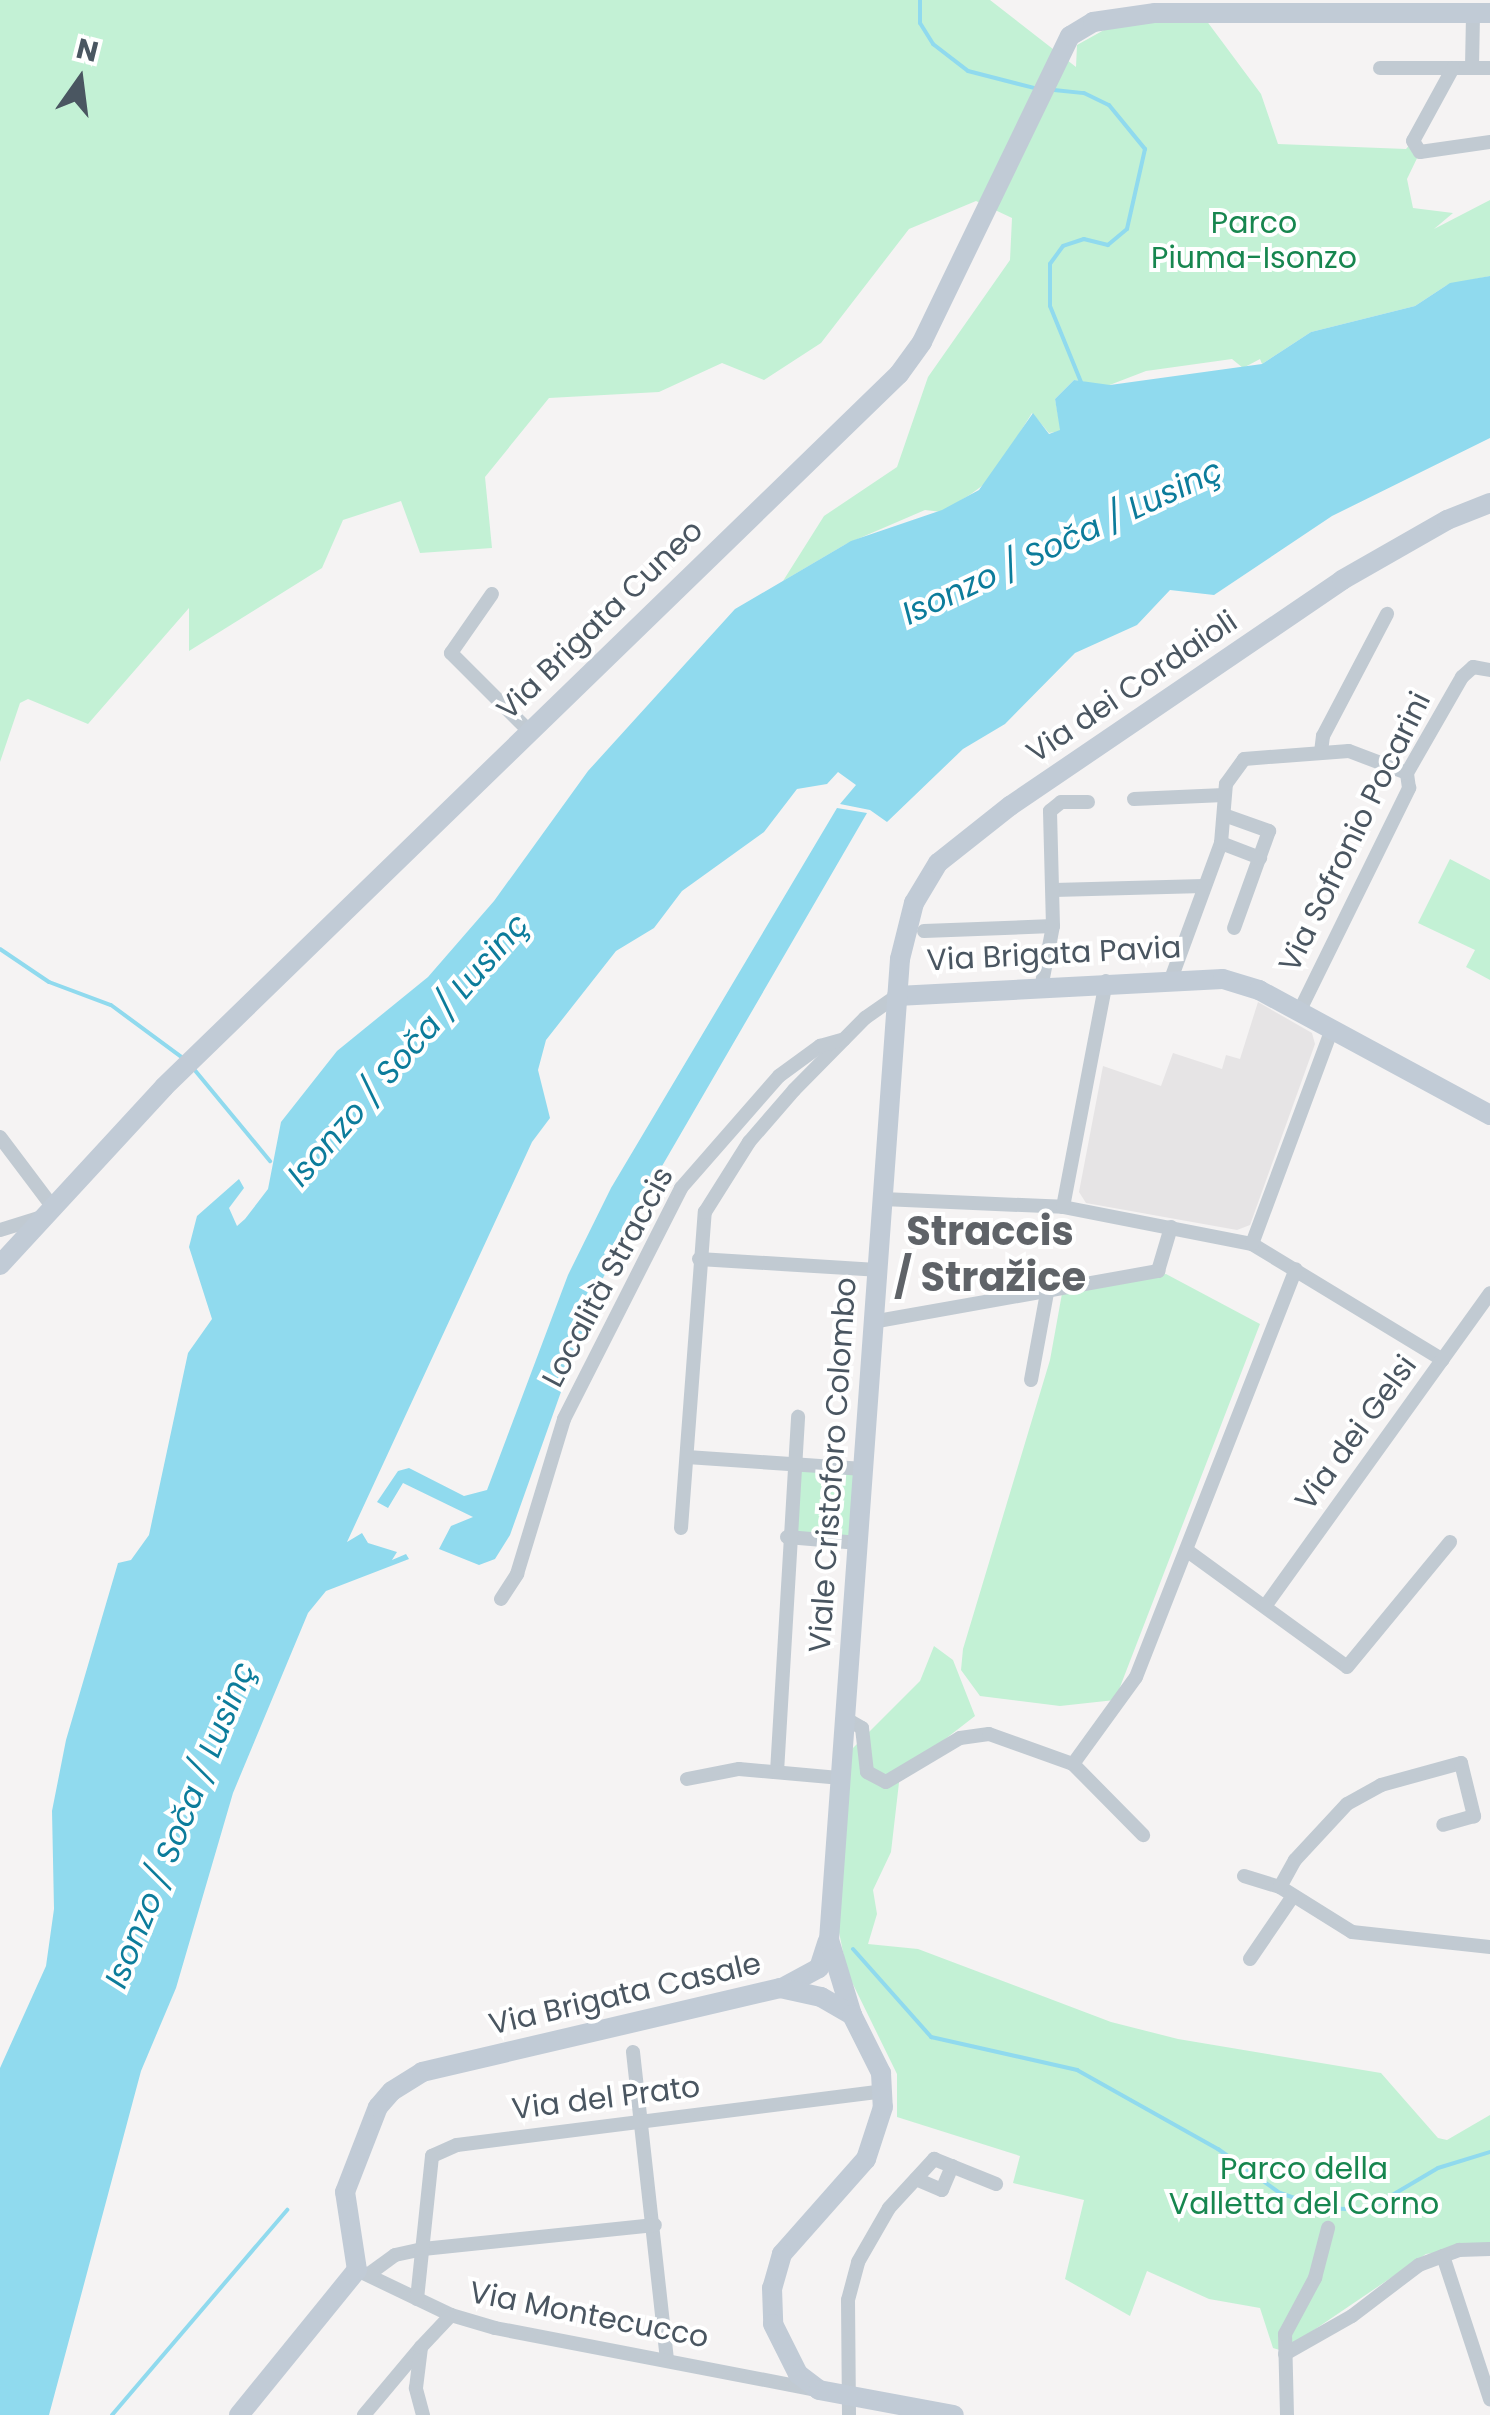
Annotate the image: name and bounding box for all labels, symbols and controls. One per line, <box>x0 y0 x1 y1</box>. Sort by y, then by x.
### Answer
text: N <box>72 29 102 72</box>
north arrow <box>30 30 130 130</box>
park label: Parco Piuma-Isonzo <box>1151 205 1357 276</box>
water label: Isonzo / Soča / Lusinç <box>896 451 1228 633</box>
street label: Via Brigata Cuneo <box>490 513 710 727</box>
street label: Via dei Cordaioli <box>1020 603 1244 771</box>
street label: Via Sofronio Pocarini <box>1272 686 1438 978</box>
water label: Isonzo / Soča / Lusinç <box>279 906 537 1194</box>
street label: Via Brigata Pavia <box>926 929 1182 979</box>
street label: Località Straccis <box>535 1161 681 1393</box>
district label: Straccis / Stražice <box>894 1207 1086 1301</box>
street label: Viale Cristoforo Colombo <box>802 1276 864 1654</box>
street label: Via dei Gelsi <box>1288 1349 1424 1517</box>
water label: Isonzo / Soča / Lusinç <box>97 1656 263 1994</box>
street label: Via Brigata Casale <box>485 1945 765 2043</box>
street label: Via del Prato <box>510 2069 702 2127</box>
park label: Parco della Valletta del Corno <box>1169 2151 1439 2222</box>
street label: Via Montecucco <box>466 2274 712 2356</box>

